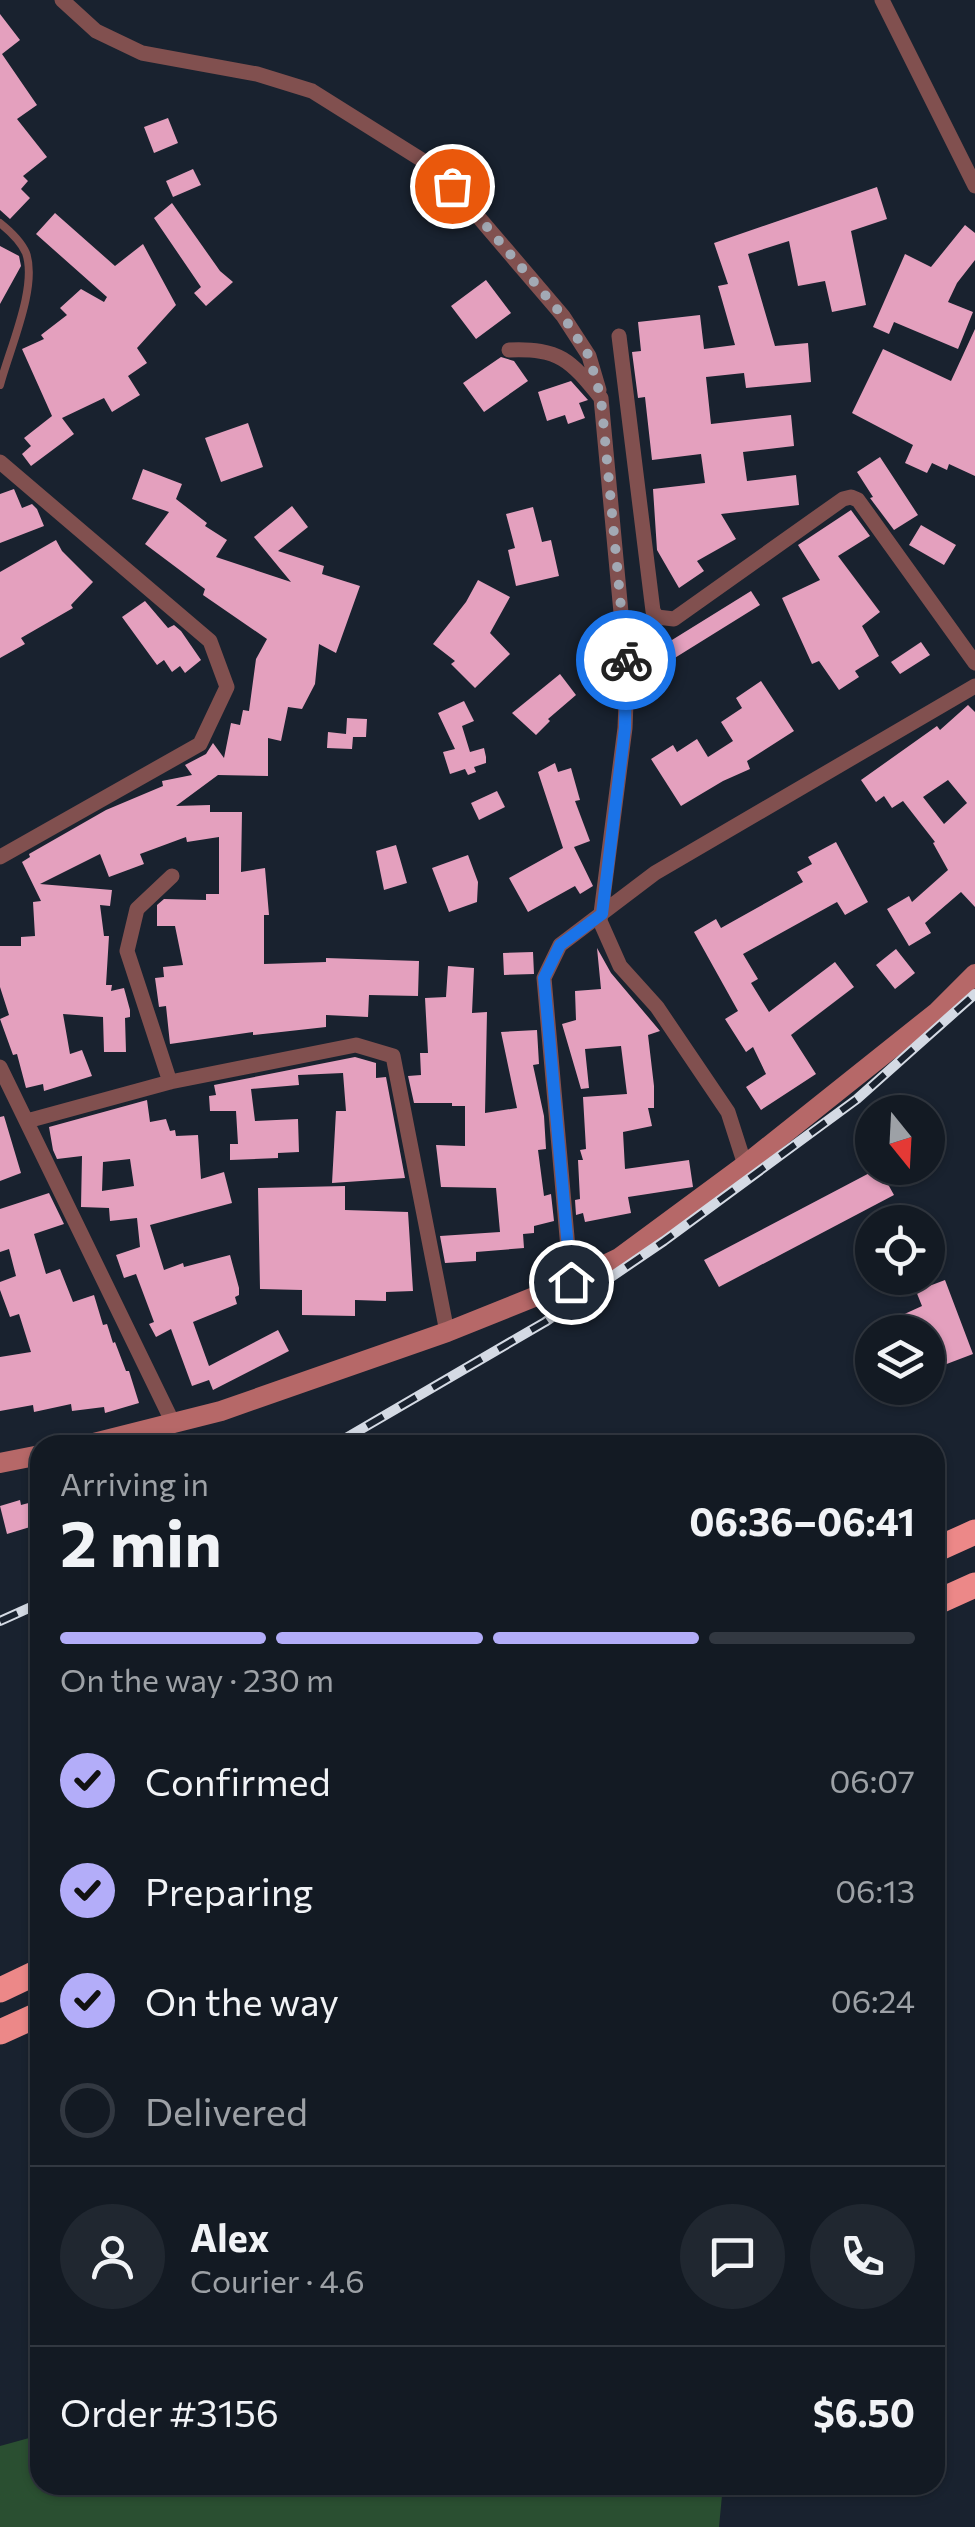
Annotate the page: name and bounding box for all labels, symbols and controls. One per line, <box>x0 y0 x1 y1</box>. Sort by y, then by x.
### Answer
pin <box>410 144 495 229</box>
icon: bag <box>425 159 480 214</box>
courier <box>576 610 676 710</box>
icon: bike <box>599 633 654 688</box>
north arrow <box>855 1095 945 1185</box>
map controls <box>855 1095 945 1405</box>
button: locate <box>855 1205 945 1295</box>
pin <box>529 1240 614 1325</box>
icon: home <box>544 1255 599 1310</box>
button: layers <box>855 1315 945 1405</box>
text: Arriving in <box>60 1463 209 1503</box>
text: 06:36–06:41 <box>689 1497 915 1544</box>
text: 2 min <box>60 1501 222 1580</box>
text: On the way · 230 m <box>60 1659 334 1699</box>
icon: check <box>60 1753 115 1808</box>
text: Confirmed <box>145 1757 331 1804</box>
text: 06:07 <box>829 1760 915 1800</box>
icon: check <box>60 1863 115 1918</box>
text: Preparing <box>145 1867 313 1914</box>
text: 06:13 <box>835 1870 915 1910</box>
icon: check <box>60 1973 115 2028</box>
text: On the way <box>145 1977 339 2024</box>
text: 06:24 <box>831 1980 915 2020</box>
text: Delivered <box>145 2087 308 2134</box>
button: person <box>60 2204 165 2309</box>
button: chat <box>680 2204 785 2309</box>
button: phone <box>810 2204 915 2309</box>
text: Alex <box>190 2213 269 2260</box>
text: Courier · 4.6 <box>190 2260 365 2300</box>
text: Order #3156 <box>60 2388 279 2435</box>
text: $6.50 <box>813 2388 915 2435</box>

